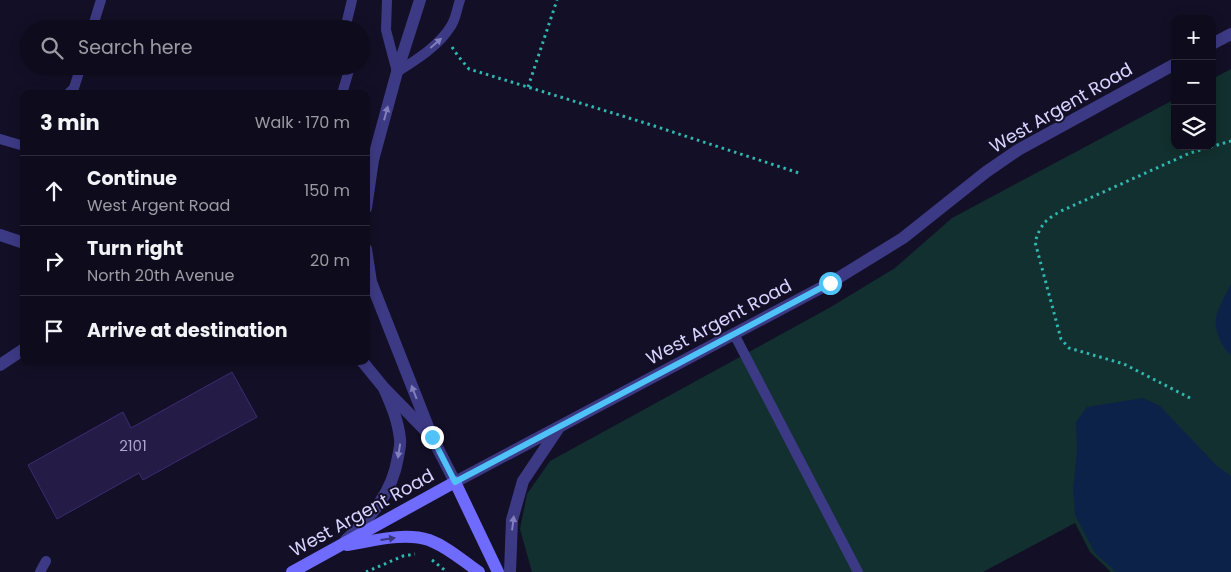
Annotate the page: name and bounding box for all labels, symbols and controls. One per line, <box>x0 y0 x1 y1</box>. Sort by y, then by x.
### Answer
map controls <box>1171 15 1216 150</box>
button: + <box>1171 15 1216 60</box>
search box <box>20 20 370 75</box>
icon: search <box>38 34 66 62</box>
text: Search here <box>78 34 192 61</box>
one-way arrow <box>429 38 442 49</box>
street label: West Argent Road <box>985 56 1137 159</box>
button: − <box>1171 60 1216 105</box>
one-way arrow <box>382 105 390 120</box>
button: layers <box>1171 105 1216 150</box>
text: 3 min <box>40 108 100 137</box>
text: Walk · 170 m <box>255 111 350 134</box>
text: Continue <box>87 165 177 192</box>
icon: ahead <box>40 177 68 205</box>
text: 150 m <box>304 179 350 202</box>
text: West Argent Road <box>87 194 230 217</box>
text: Turn right <box>87 235 183 262</box>
icon: right <box>40 247 68 275</box>
text: 20 m <box>310 249 350 272</box>
text: North 20th Avenue <box>87 264 234 287</box>
route start <box>819 272 842 295</box>
street label: West Argent Road <box>642 273 796 370</box>
icon: arrive <box>40 317 68 345</box>
text: Arrive at destination <box>87 317 288 344</box>
one-way arrow <box>410 384 418 399</box>
route end <box>421 426 444 449</box>
house number: 2101 <box>119 435 147 456</box>
one-way arrow <box>395 443 403 459</box>
street label: West Argent Road <box>285 463 438 563</box>
one-way arrow <box>509 515 517 531</box>
one-way arrow <box>381 535 397 543</box>

